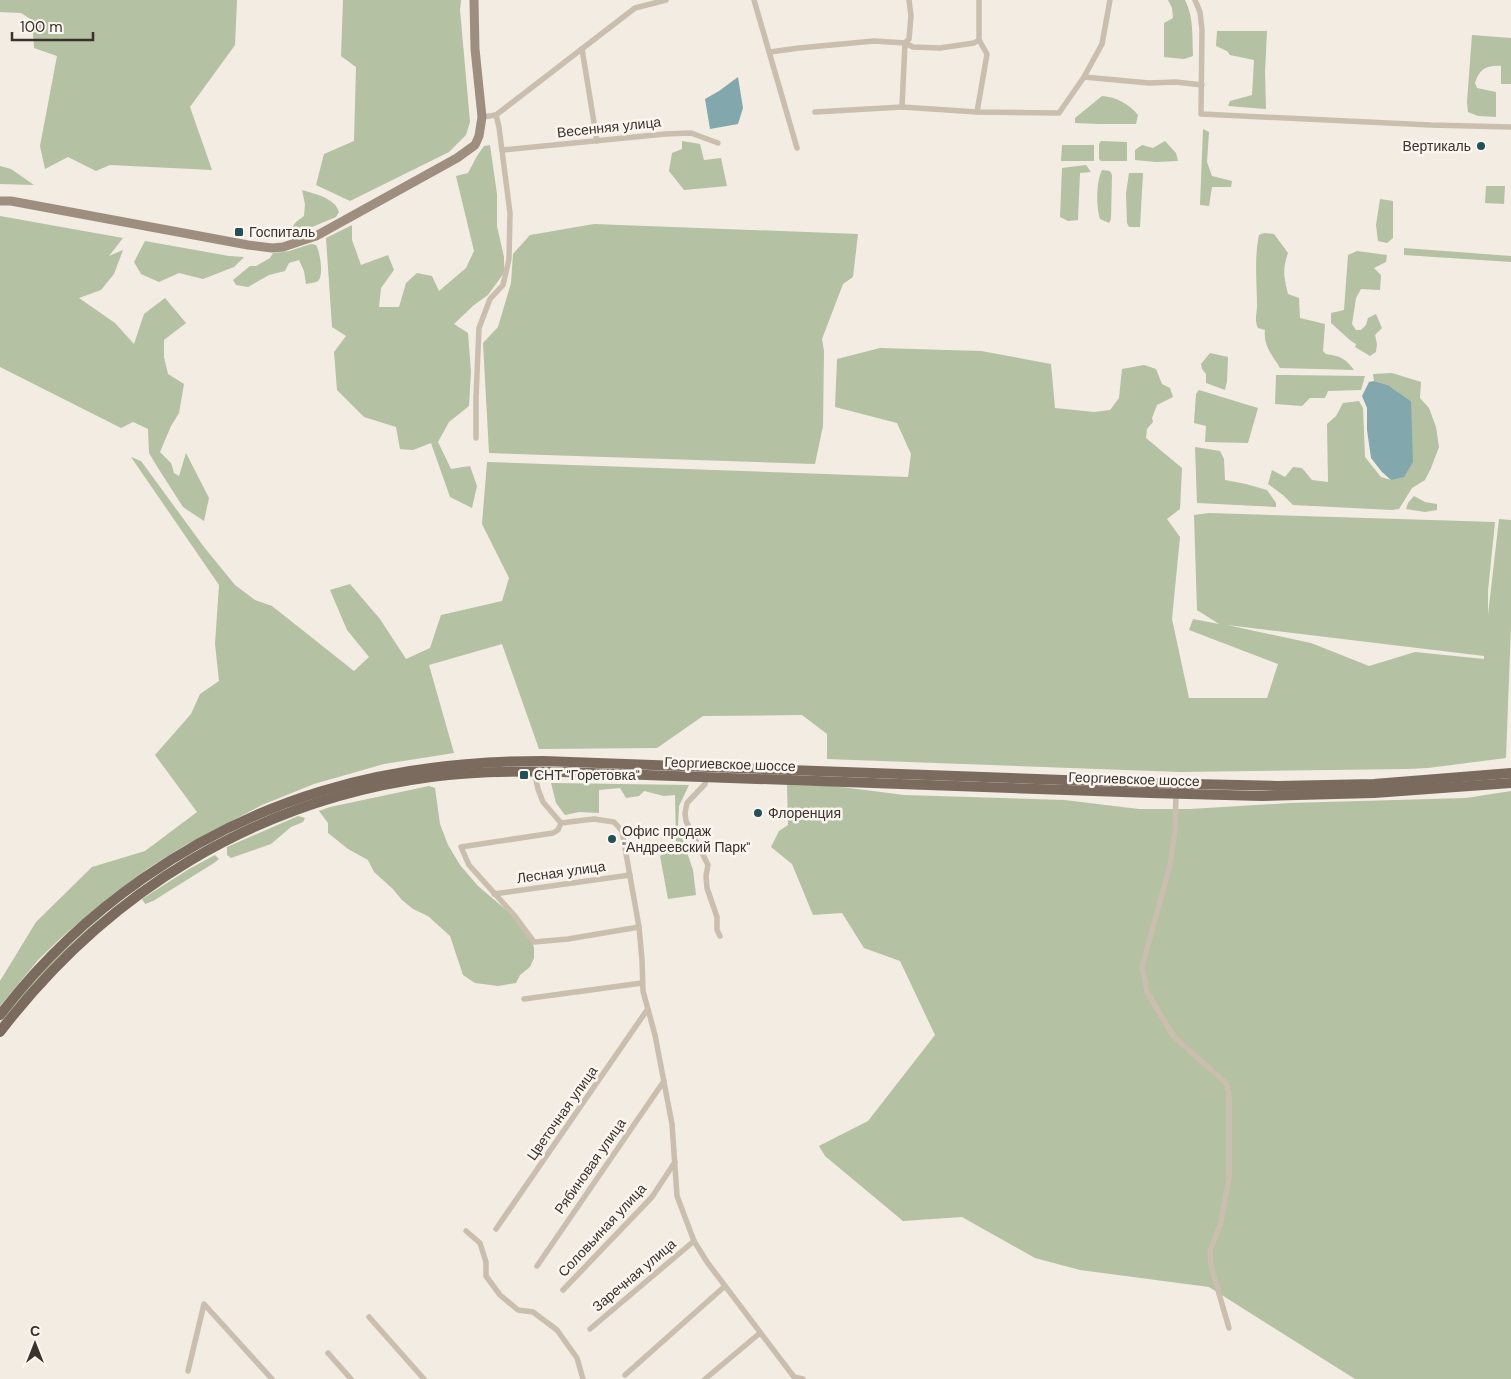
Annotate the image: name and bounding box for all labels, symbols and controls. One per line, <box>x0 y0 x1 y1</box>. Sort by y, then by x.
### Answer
scale bar <box>12 10 94 42</box>
text: 100 m <box>20 17 63 37</box>
street label: Весенняя улица <box>556 113 662 141</box>
place label: Вертикаль <box>1402 137 1471 155</box>
marker: Вертикаль <box>1475 140 1487 152</box>
place label: Госпиталь <box>249 223 315 241</box>
marker: Госпиталь <box>233 226 245 238</box>
street label: Георгиевское шоссе <box>664 753 796 775</box>
place label: СНТ "Горетовка" <box>534 766 640 784</box>
street label: Георгиевское шоссе <box>1068 768 1200 790</box>
marker: СНТ "Горетовка" <box>518 769 530 781</box>
place label: Флоренция <box>768 804 841 822</box>
marker: Флоренция <box>752 807 764 819</box>
place label: Офис продаж "Андреевский Парк" <box>622 822 750 856</box>
marker: Офис продаж "Андреевский Парк" <box>606 833 618 845</box>
street label: Лесная улица <box>516 857 607 887</box>
street label: Цветочная улица <box>523 1062 601 1164</box>
street label: Рябиновая улица <box>550 1115 630 1217</box>
street label: Соловьиная улица <box>554 1179 650 1281</box>
street label: Заречная улица <box>588 1235 680 1315</box>
north arrow <box>10 1319 60 1369</box>
text: С <box>30 1322 40 1340</box>

